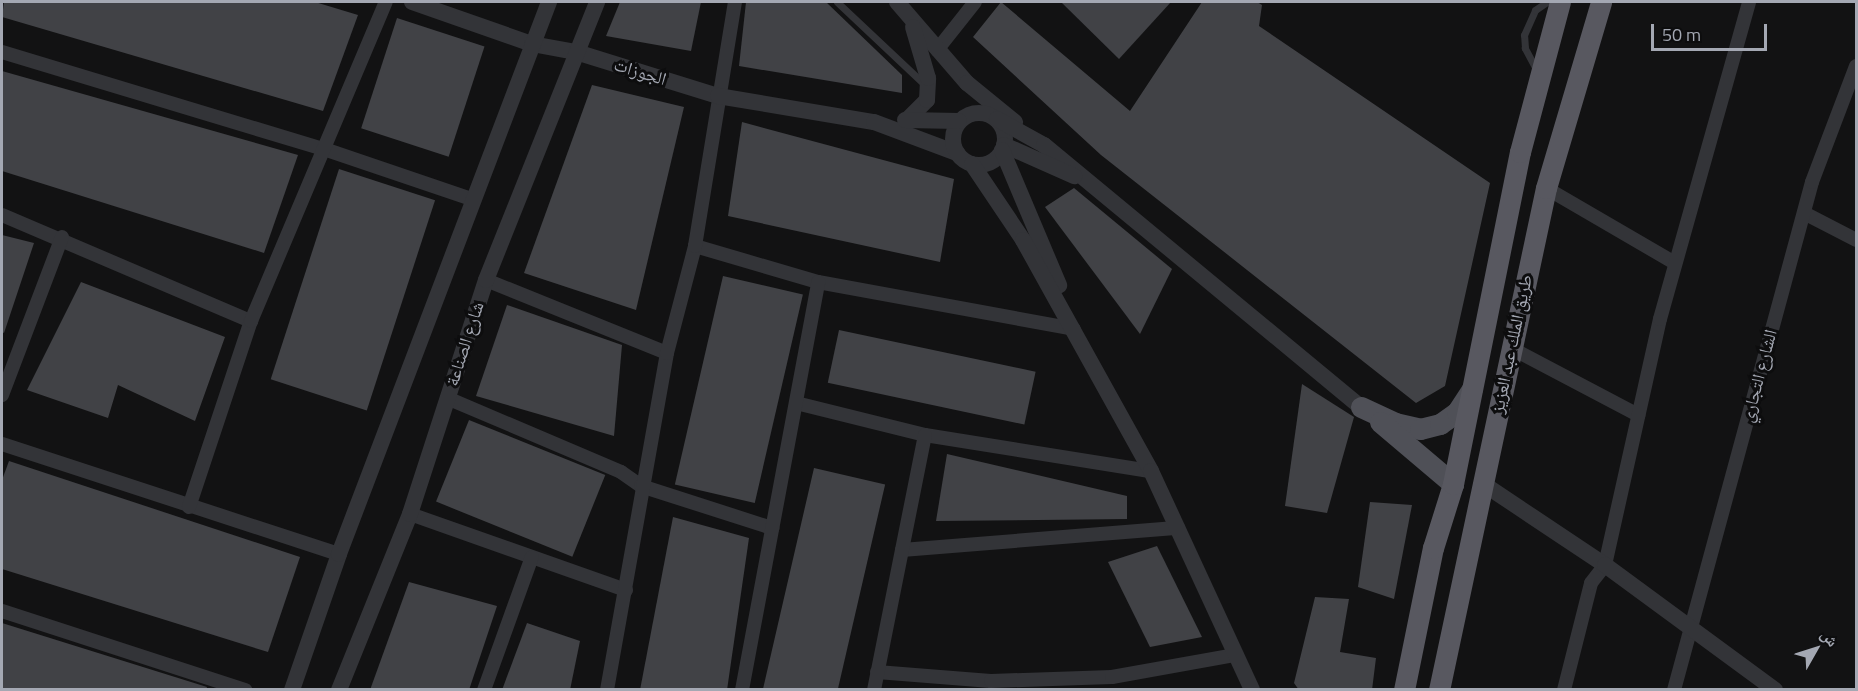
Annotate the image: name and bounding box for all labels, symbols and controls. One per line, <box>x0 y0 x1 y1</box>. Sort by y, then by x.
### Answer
scale bar <box>1654 12 1770 50</box>
text: 50 m <box>1662 21 1701 48</box>
street label: الجوزات <box>611 54 669 90</box>
street label: طريق الملك عبد العزيز <box>1487 273 1537 415</box>
street label: شارع الصناعة <box>441 299 489 389</box>
street label: الشارع التجاري <box>1736 327 1782 425</box>
north arrow <box>1786 619 1846 679</box>
text: ش <box>1815 624 1845 652</box>

